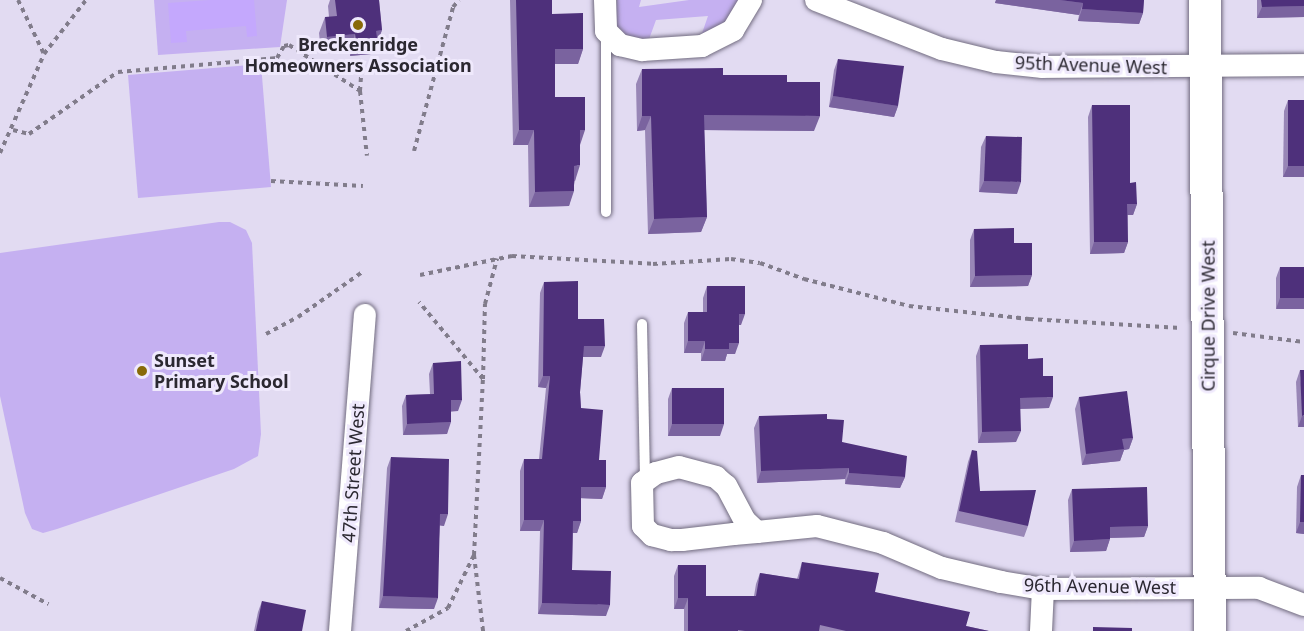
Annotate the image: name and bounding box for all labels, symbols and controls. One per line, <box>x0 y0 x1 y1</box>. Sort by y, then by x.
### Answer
marker: Breckenridge Homeowners Association <box>351 18 365 32</box>
place label: Breckenridge Homeowners Association <box>244 34 472 76</box>
street label: 95th Avenue West <box>1014 52 1168 78</box>
street label: Cirque Drive West <box>1197 241 1219 391</box>
place label: Sunset Primary School <box>154 350 289 392</box>
marker: Sunset Primary School <box>135 364 149 378</box>
street label: 47th Street West <box>337 403 369 543</box>
street label: 96th Avenue West <box>1024 574 1176 598</box>

